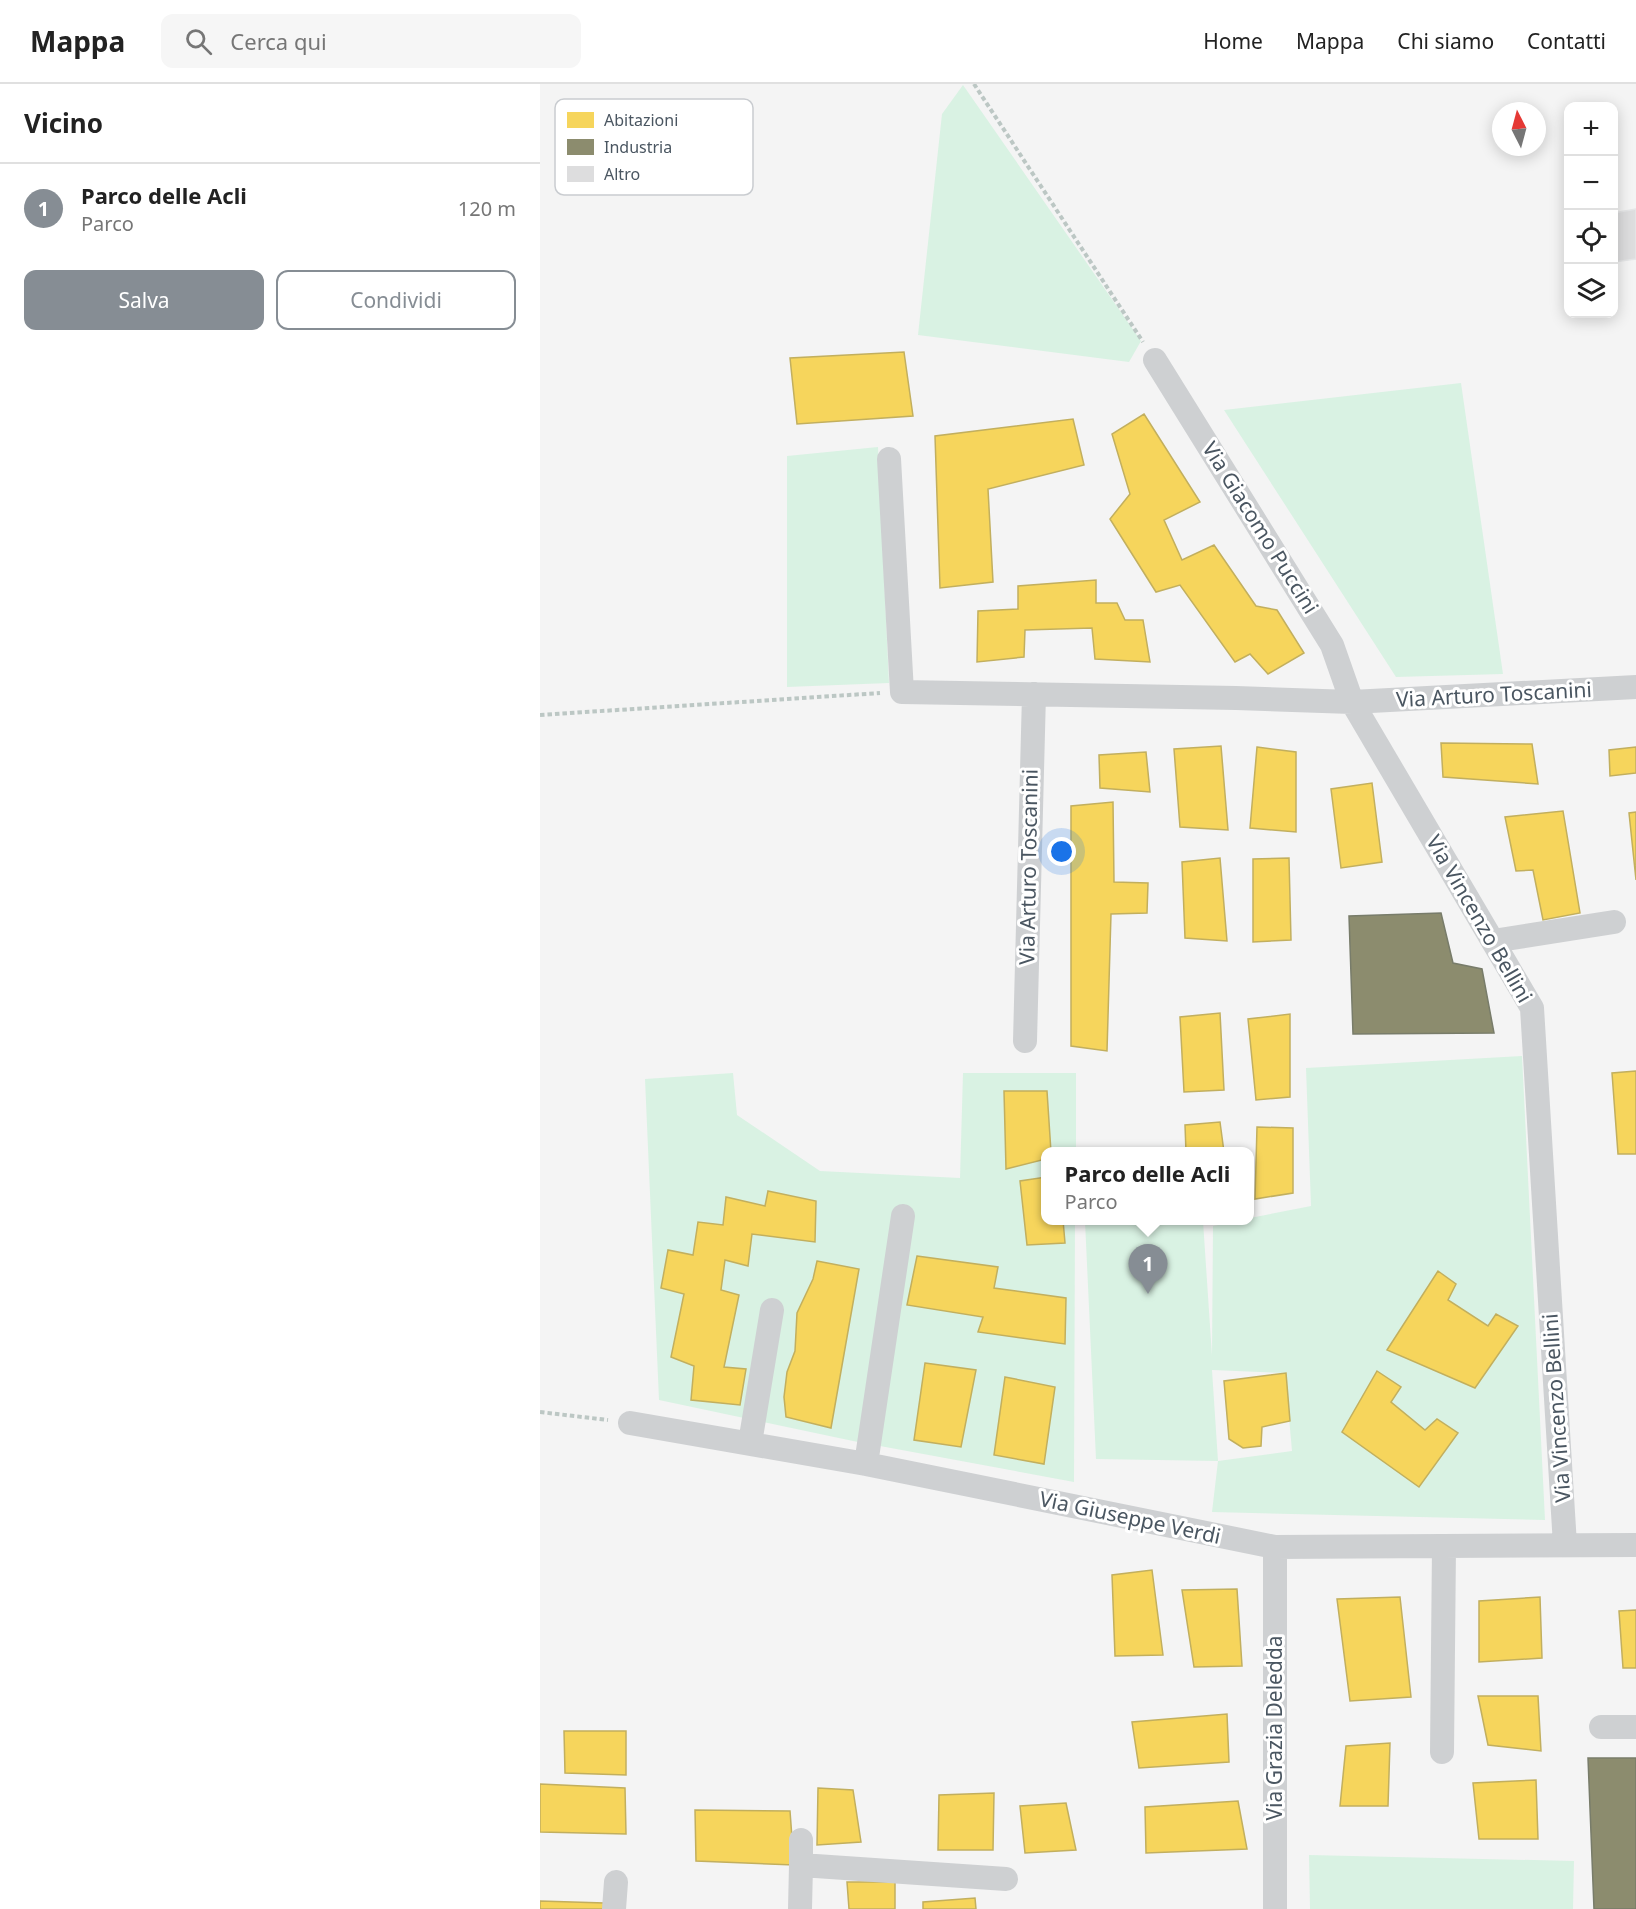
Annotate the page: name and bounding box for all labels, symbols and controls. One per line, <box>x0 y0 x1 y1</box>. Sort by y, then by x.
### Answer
search box <box>161 14 581 68</box>
text: Mappa <box>30 22 125 60</box>
icon: search <box>182 25 215 58</box>
text: Cerca qui <box>230 26 327 56</box>
text: Home <box>1203 27 1263 55</box>
text: Mappa <box>1296 27 1364 55</box>
text: Chi siamo <box>1397 27 1494 55</box>
text: Contatti <box>1527 27 1606 55</box>
legend <box>555 99 753 195</box>
north arrow <box>1492 102 1546 156</box>
map controls <box>1564 102 1618 318</box>
button: + <box>1564 102 1618 156</box>
text: Vicino <box>24 105 103 141</box>
text: Abitazioni <box>604 109 678 131</box>
text: Industria <box>604 136 672 158</box>
button: − <box>1564 156 1618 210</box>
text: Altro <box>604 163 640 185</box>
text: Parco delle Acli <box>81 180 247 210</box>
text: 1 <box>38 195 49 222</box>
text: 120 m <box>458 195 516 222</box>
text: Parco <box>81 210 134 237</box>
button: locate <box>1564 210 1618 264</box>
button: layers <box>1564 264 1618 318</box>
button: Salva <box>24 270 264 330</box>
button: Condividi <box>276 270 516 330</box>
street label: Via Giacomo Puccini <box>1197 436 1325 619</box>
street label: Via Arturo Toscanini <box>1395 675 1593 713</box>
street label: Via Arturo Toscanini <box>1012 769 1044 965</box>
street label: Via Vincenzo Bellini <box>1420 830 1539 1007</box>
your location <box>1047 837 1076 866</box>
popup <box>1041 1147 1254 1225</box>
text: Parco delle Acli <box>1065 1158 1230 1188</box>
text: Parco <box>1065 1188 1118 1215</box>
pin: 1 <box>1128 1244 1168 1294</box>
street label: Via Vincenzo Bellini <box>1535 1313 1577 1503</box>
street label: Via Giuseppe Verdi <box>1037 1484 1223 1550</box>
street label: Via Grazia Deledda <box>1260 1635 1288 1821</box>

